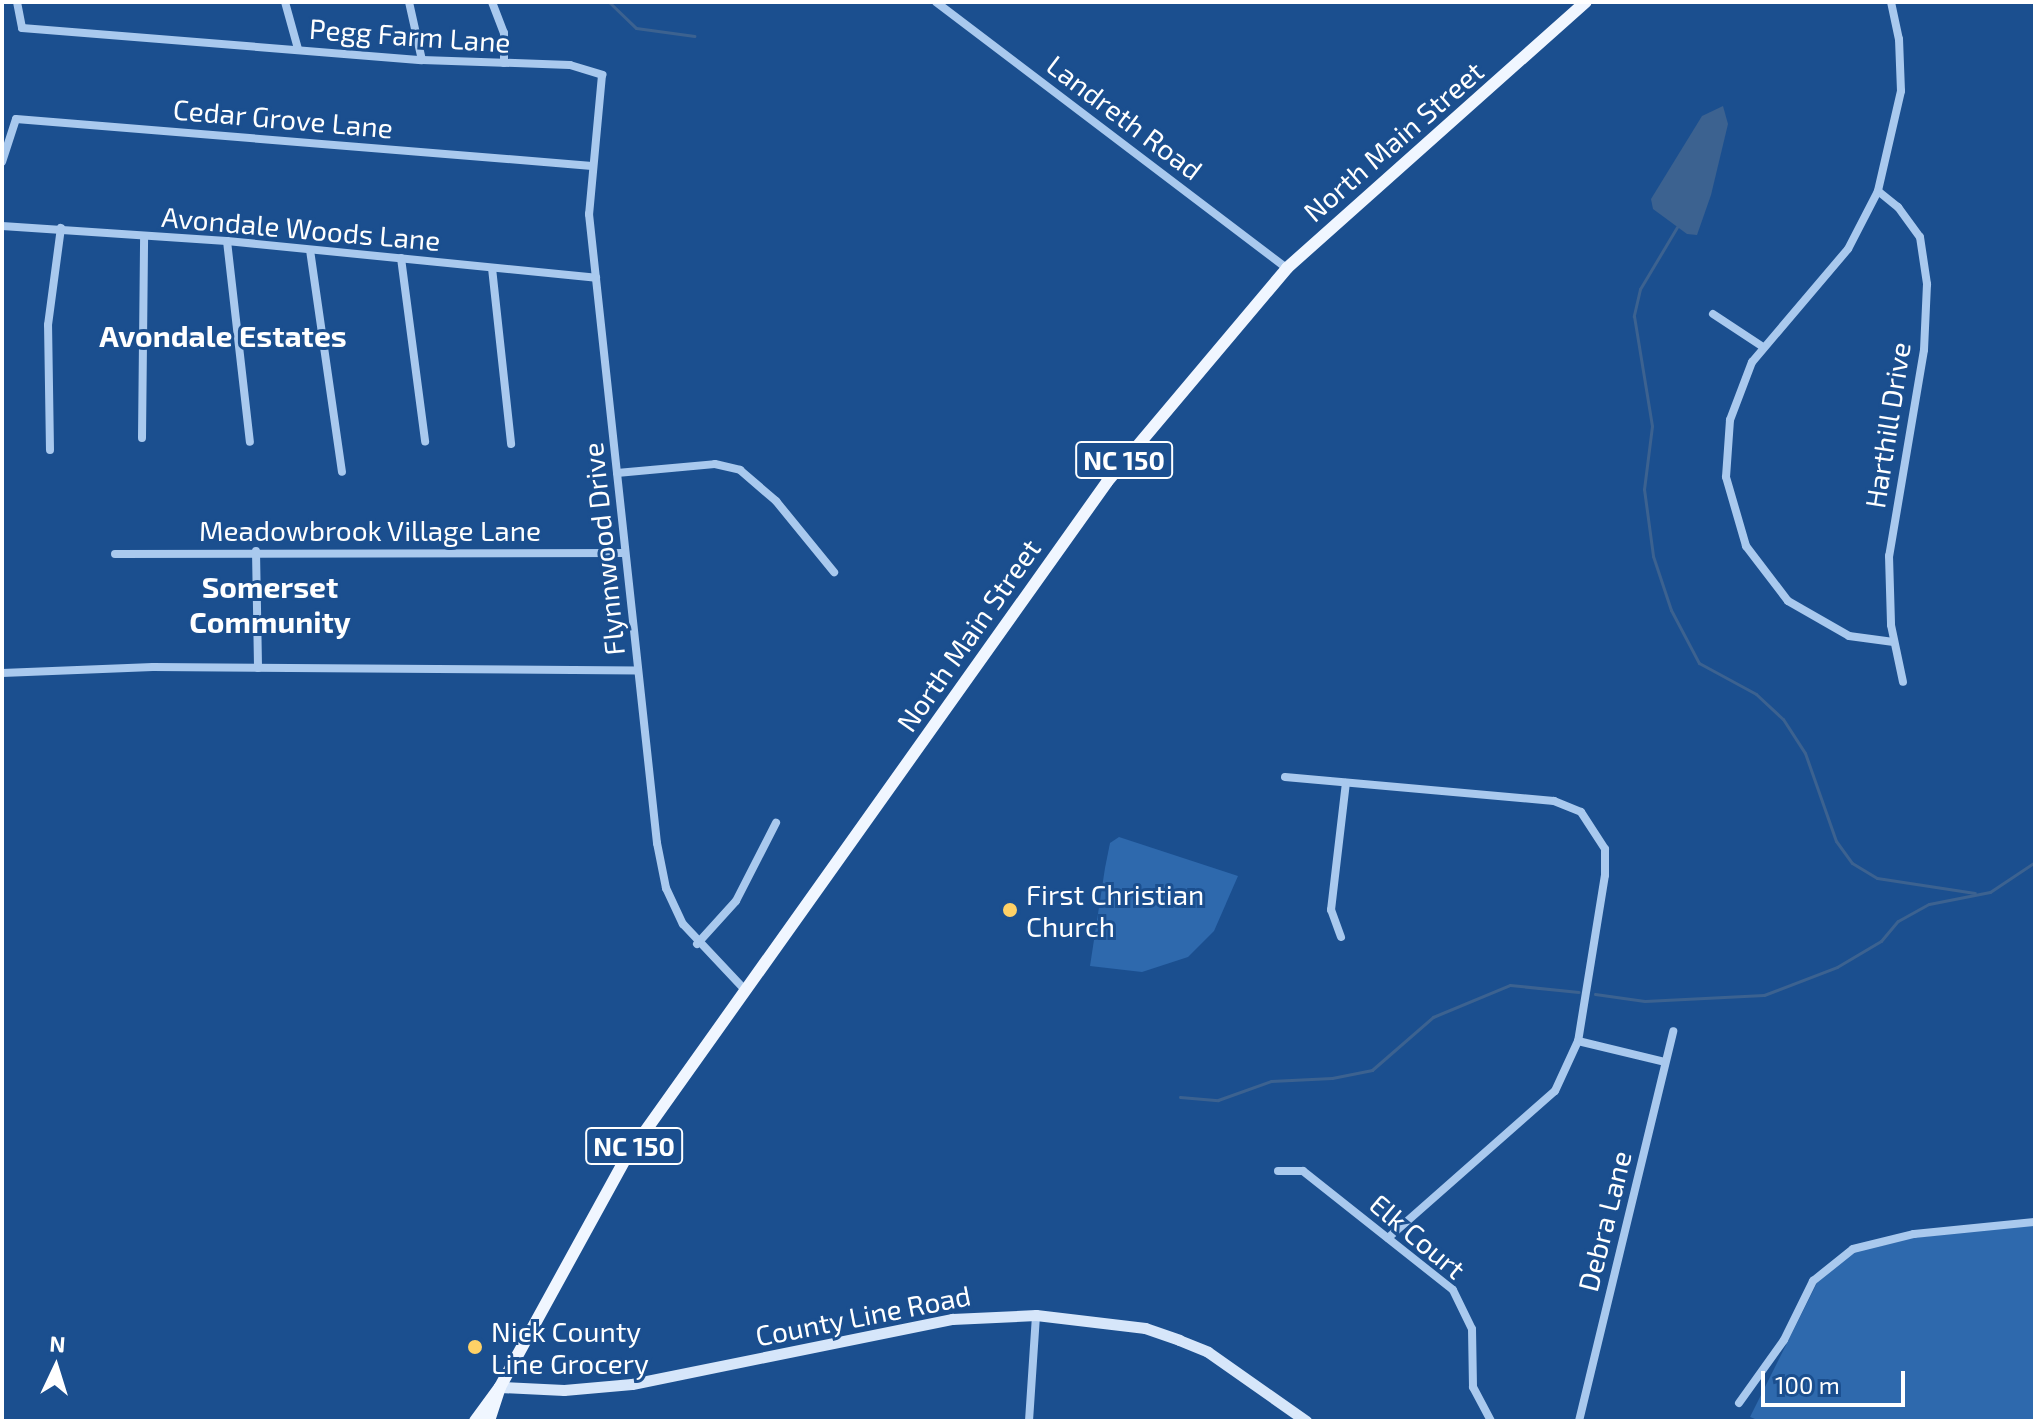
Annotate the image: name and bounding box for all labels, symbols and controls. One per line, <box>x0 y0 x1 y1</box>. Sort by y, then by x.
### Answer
street label: Pegg Farm Lane <box>308 11 512 59</box>
street label: Landreth Road <box>1041 48 1209 186</box>
street label: North Main Street <box>1296 54 1490 228</box>
street label: Cedar Grove Lane <box>171 92 395 144</box>
street label: Avondale Woods Lane <box>160 199 442 257</box>
district label: Avondale Estates <box>99 317 347 353</box>
street label: Harthill Drive <box>1857 339 1917 511</box>
road number: NC 150 <box>1074 438 1174 482</box>
street label: Flynnwood Drive <box>575 441 631 657</box>
street label: Meadowbrook Village Lane <box>199 513 541 547</box>
street label: North Main Street <box>889 532 1047 738</box>
district label: Somerset Community <box>189 568 351 638</box>
place label: First Christian Church <box>1026 877 1204 943</box>
marker: First Christian Church <box>1001 901 1019 919</box>
road number: NC 150 <box>584 1124 684 1168</box>
street label: Debra Lane <box>1570 1147 1638 1295</box>
street label: Elk Court <box>1363 1186 1473 1286</box>
street label: County Line Road <box>752 1278 974 1352</box>
place label: Nick County Line Grocery <box>491 1314 649 1380</box>
north arrow <box>16 1327 96 1407</box>
text: N <box>49 1330 66 1357</box>
marker: Nick County Line Grocery <box>466 1338 484 1356</box>
scale bar <box>1765 1355 1909 1405</box>
text: 100 m <box>1775 1370 1840 1399</box>

